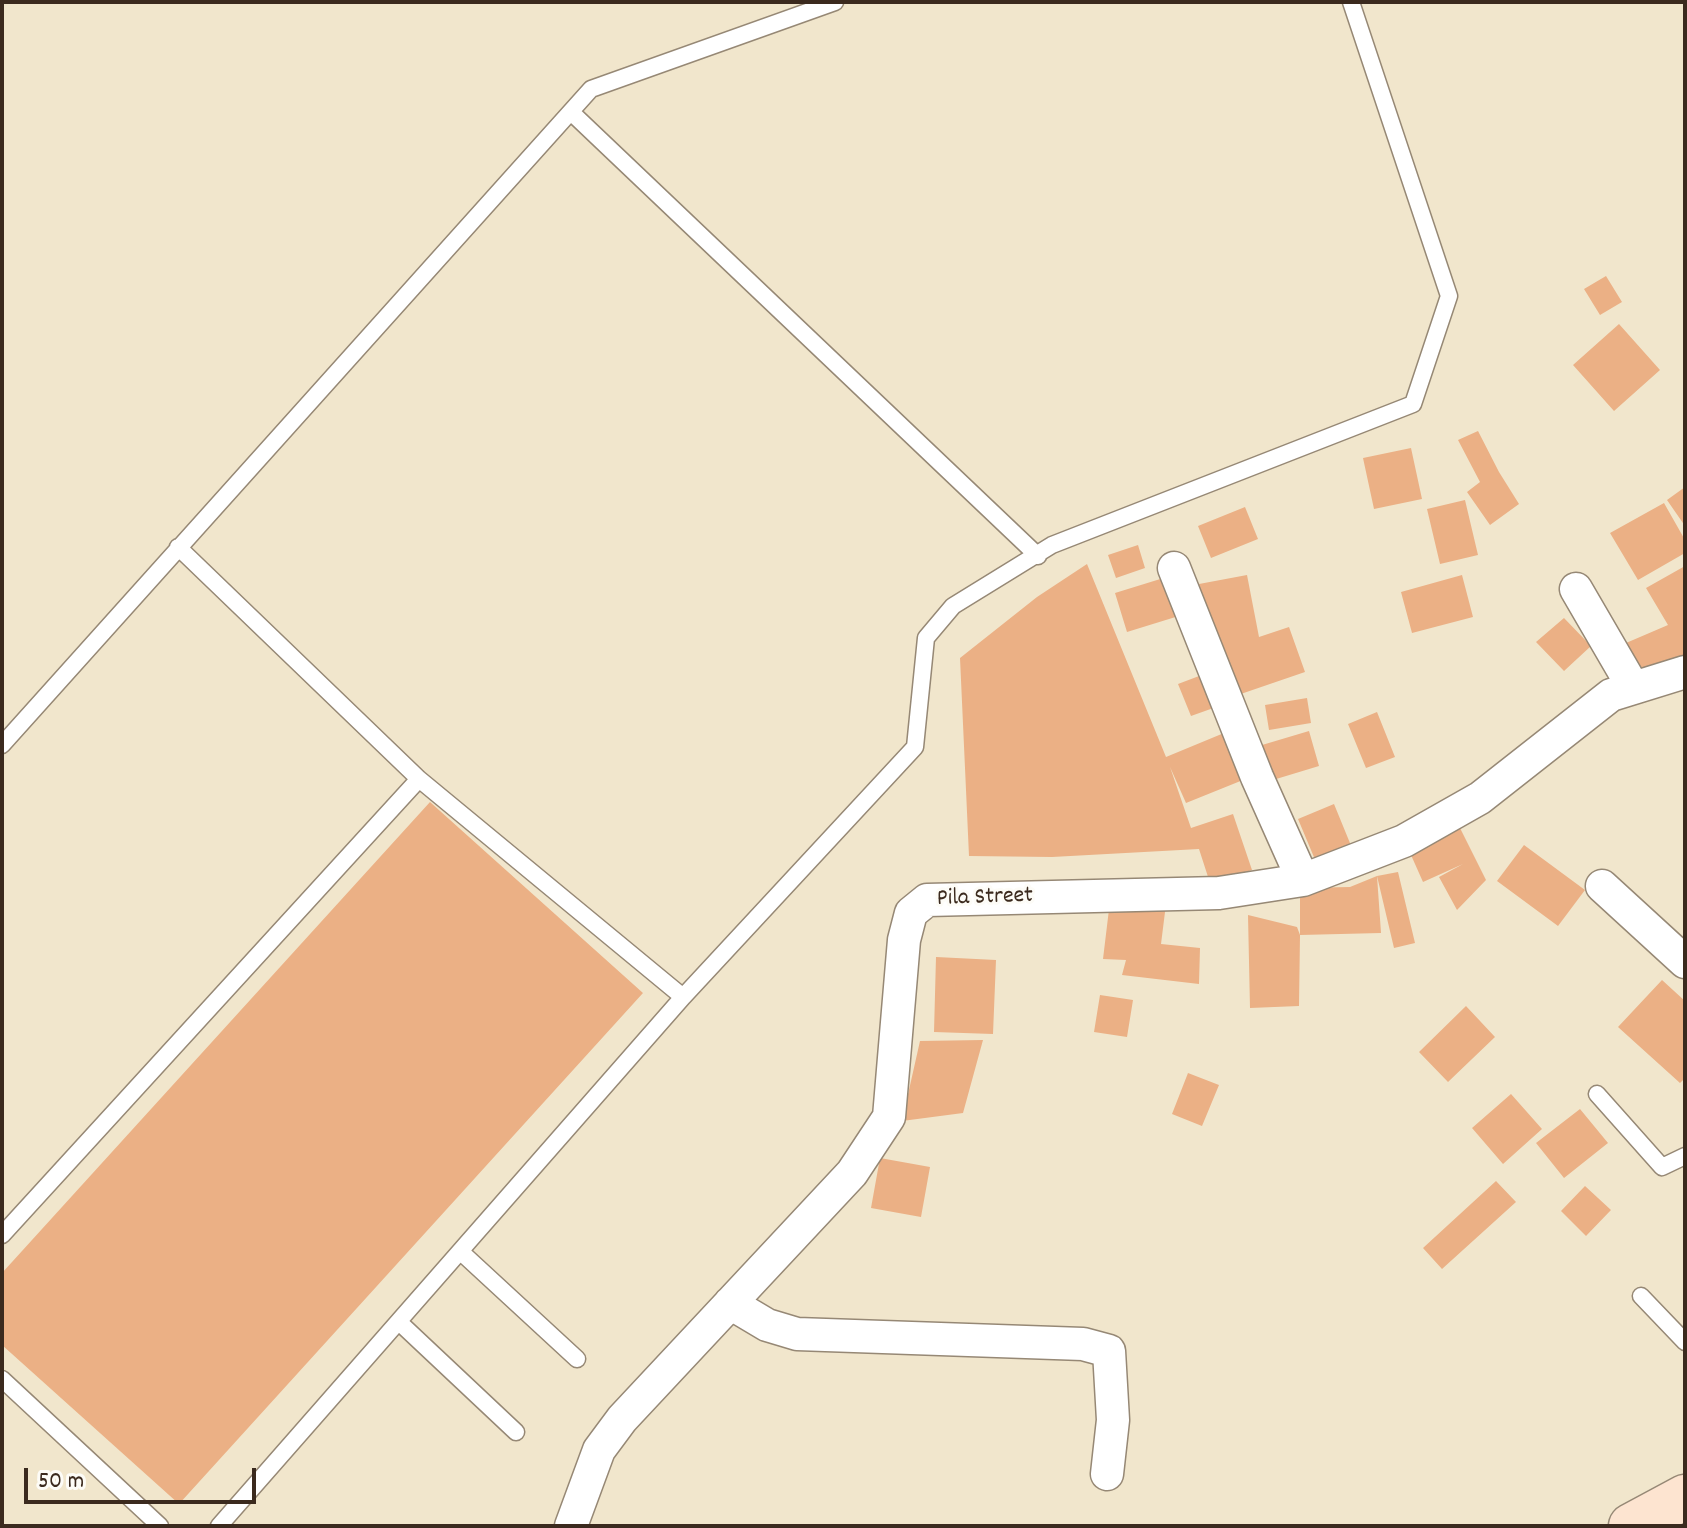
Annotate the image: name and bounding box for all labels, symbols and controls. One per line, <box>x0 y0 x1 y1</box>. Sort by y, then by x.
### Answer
street label: Pila Street <box>936 883 1034 915</box>
scale bar <box>28 1452 260 1502</box>
text: 50 m <box>38 1465 84 1499</box>

